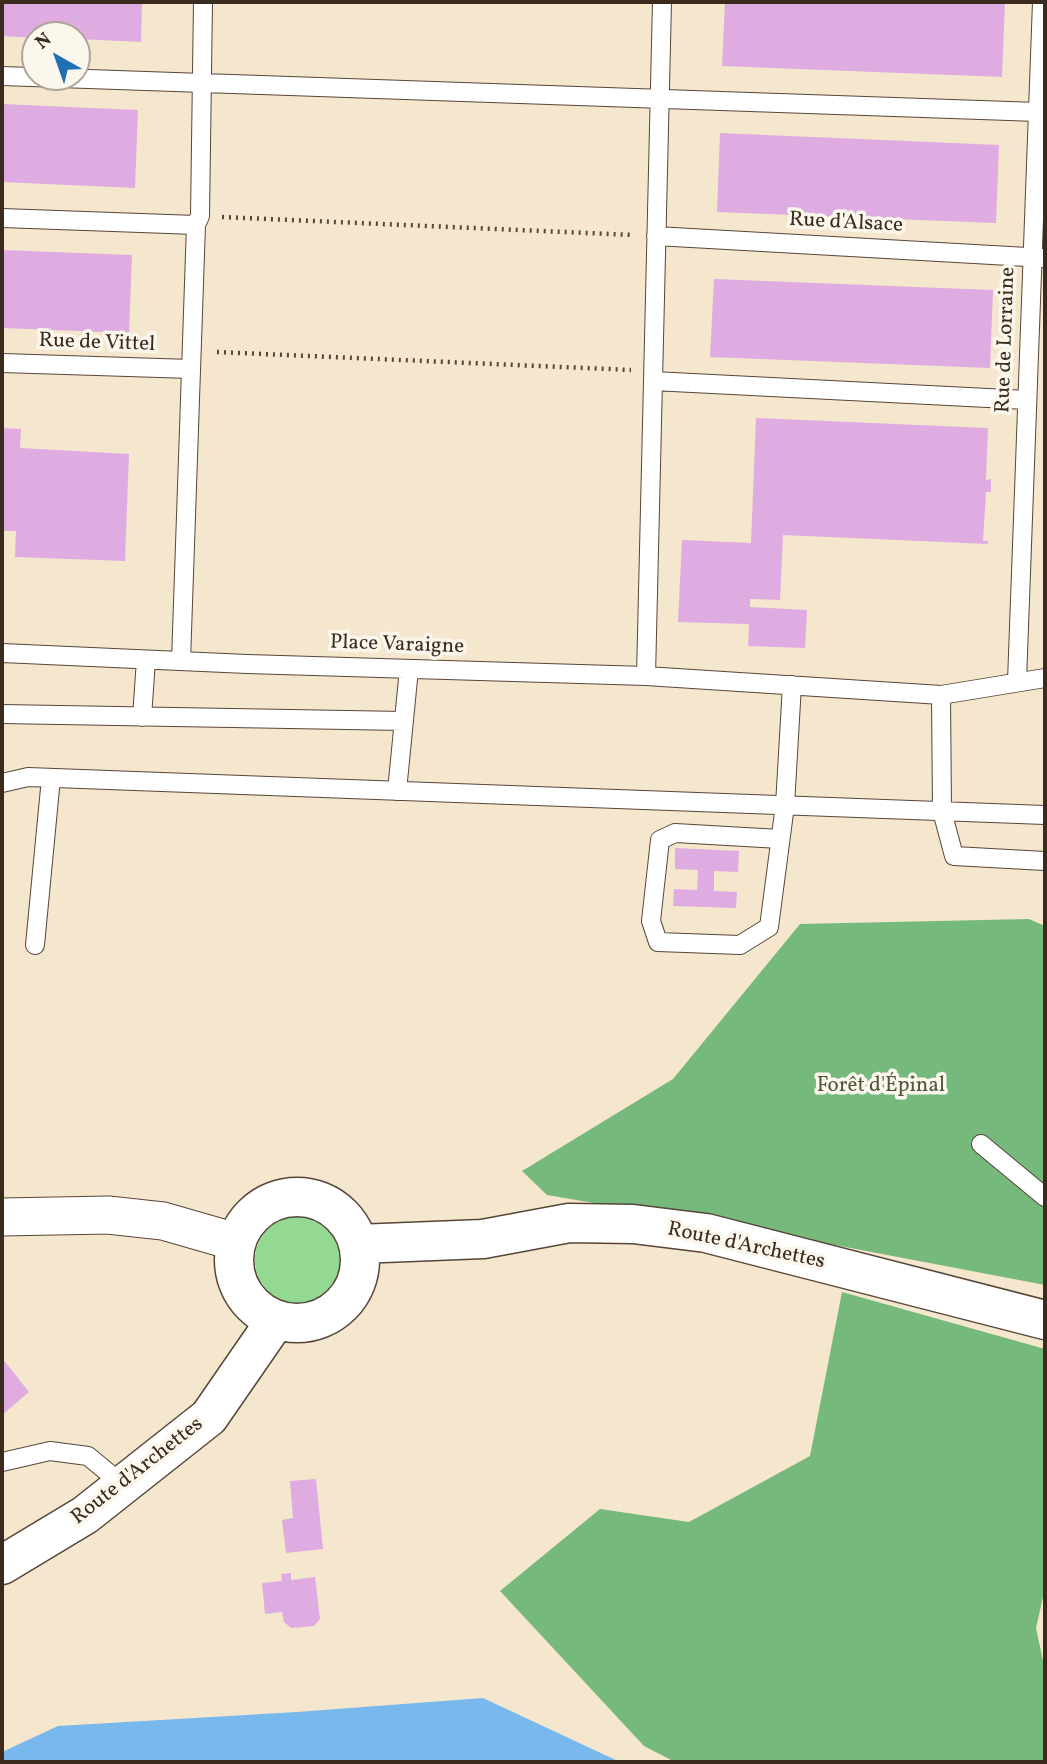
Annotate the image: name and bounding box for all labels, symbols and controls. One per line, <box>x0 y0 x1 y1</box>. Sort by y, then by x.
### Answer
north arrow <box>21 21 91 91</box>
text: N <box>30 27 57 56</box>
street label: Rue d'Alsace <box>788 208 904 240</box>
street label: Rue de Lorraine <box>992 267 1022 413</box>
street label: Rue de Vittel <box>38 329 156 359</box>
street label: Place Varaigne <box>329 631 465 661</box>
park label: Forêt d'Épinal <box>817 1074 945 1100</box>
street label: Route d'Archettes <box>665 1218 827 1276</box>
street label: Route d'Archettes <box>67 1413 209 1531</box>

